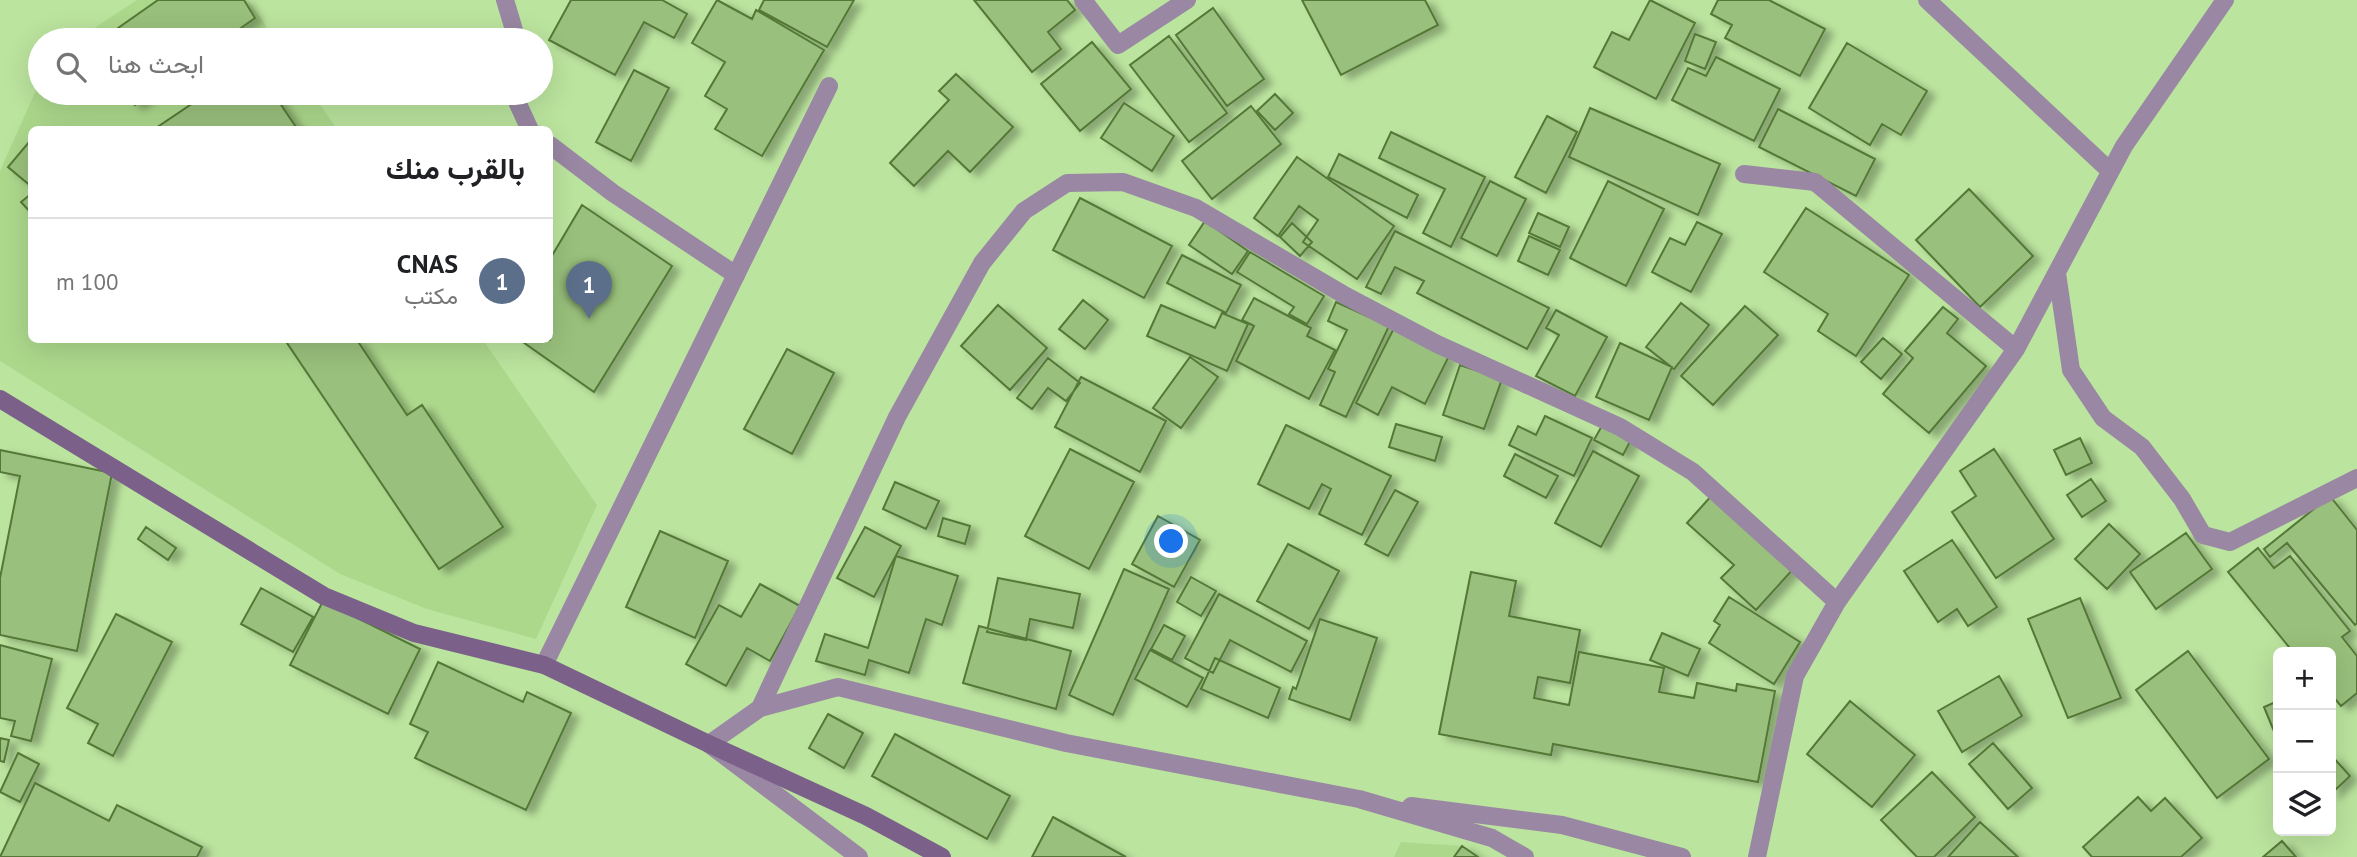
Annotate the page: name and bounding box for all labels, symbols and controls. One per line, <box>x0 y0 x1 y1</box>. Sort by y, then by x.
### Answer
search box <box>28 28 553 105</box>
text: ابحث هنا <box>108 47 204 80</box>
icon: search <box>52 48 90 86</box>
text: بالقرب منك <box>386 148 525 187</box>
text: CNAS <box>397 247 458 280</box>
pin: 1 <box>566 261 612 319</box>
text: 100 m <box>56 267 118 296</box>
text: 1 <box>495 267 509 296</box>
text: مكتب <box>404 281 458 310</box>
your location <box>1154 524 1188 558</box>
map controls <box>2273 647 2336 836</box>
button: + <box>2273 647 2336 710</box>
button: − <box>2273 710 2336 773</box>
button: layers <box>2273 773 2336 836</box>

